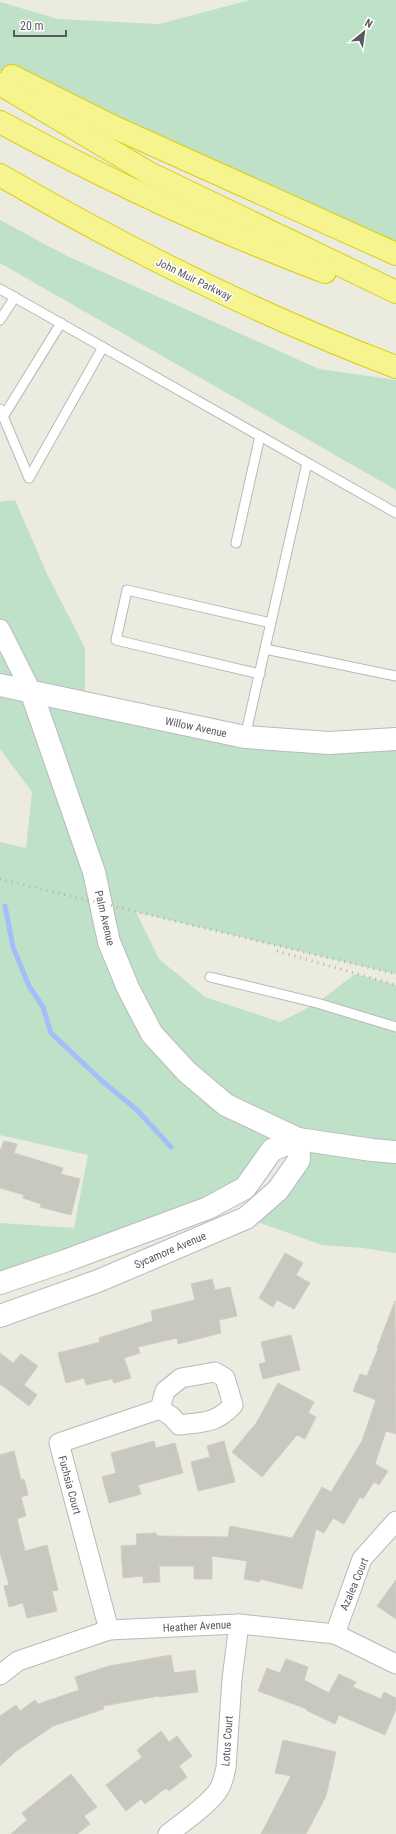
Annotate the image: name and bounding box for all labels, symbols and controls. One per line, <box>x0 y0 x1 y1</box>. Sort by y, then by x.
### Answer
scale bar <box>14 12 66 38</box>
north arrow <box>344 12 384 52</box>
text: N <box>363 16 375 31</box>
text: 20 m <box>20 19 44 33</box>
street label: John Muir Parkway <box>154 256 234 304</box>
street label: Willow Avenue <box>164 715 228 740</box>
street label: Palm Avenue <box>92 889 117 947</box>
street label: Sycamore Avenue <box>132 1229 208 1271</box>
street label: Fuchsia Court <box>55 1454 84 1516</box>
street label: Azalea Court <box>338 1556 371 1612</box>
street label: Heather Avenue <box>162 1618 232 1635</box>
street label: Lotus Court <box>219 1715 236 1767</box>

